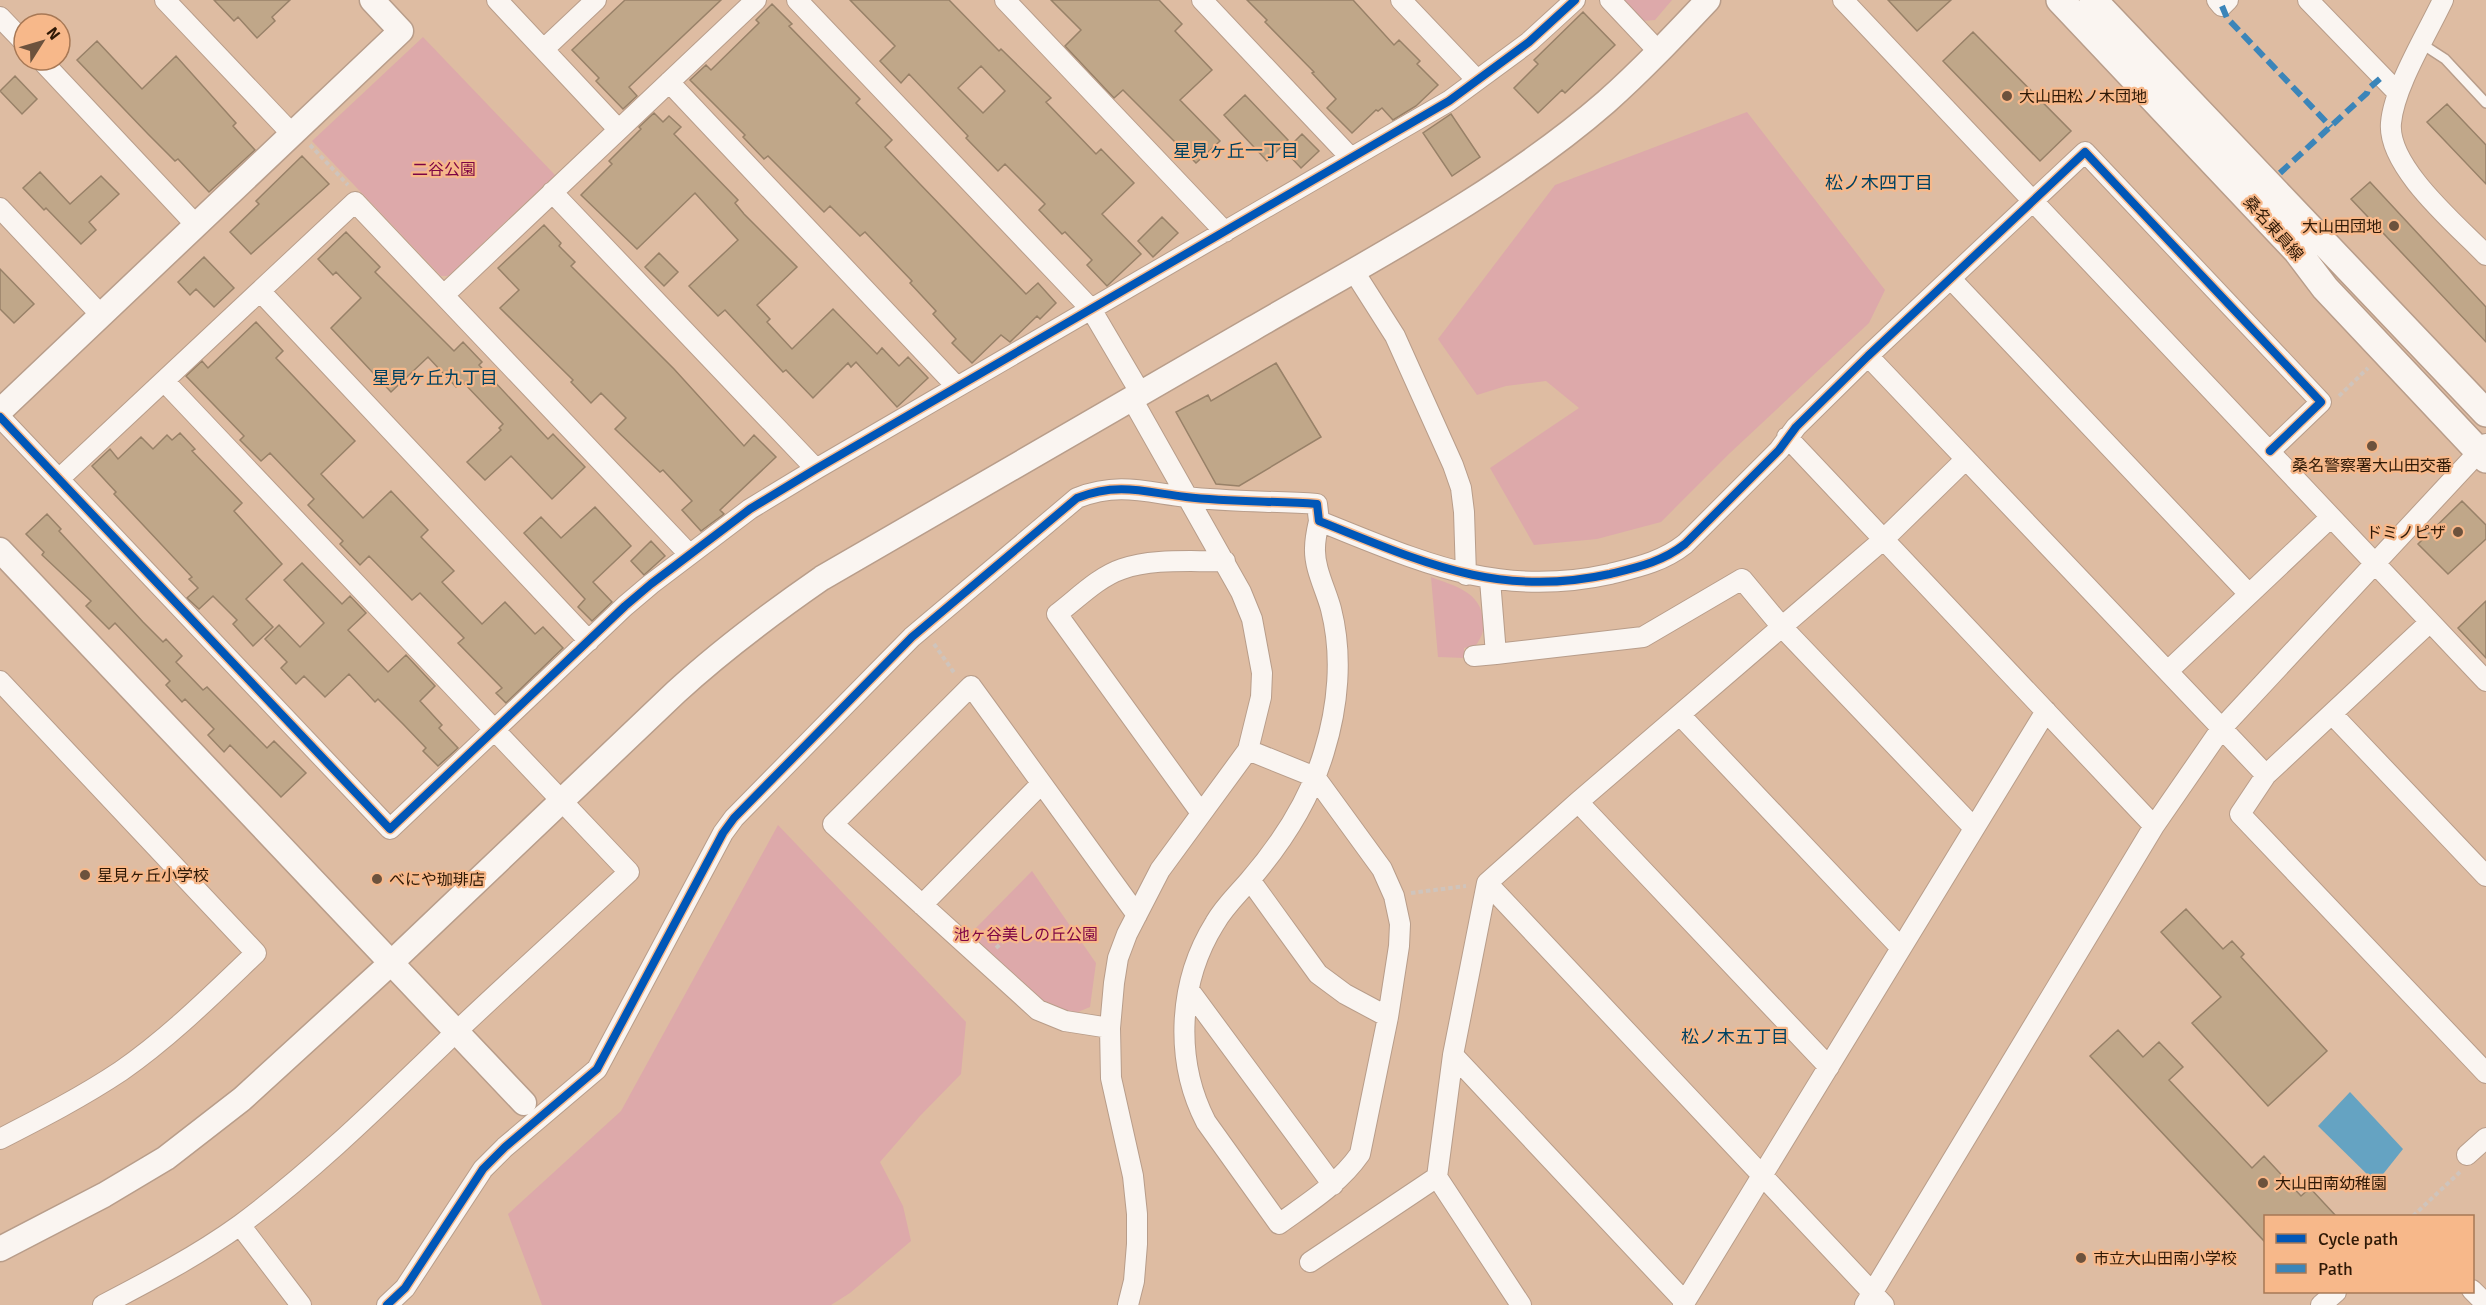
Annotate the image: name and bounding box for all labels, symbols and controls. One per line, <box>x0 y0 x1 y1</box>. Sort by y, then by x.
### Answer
north arrow <box>12 12 72 72</box>
text: N <box>42 23 65 44</box>
place label: 大山田松ノ木団地 <box>2019 87 2147 107</box>
marker: 大山田松ノ木団地 <box>2000 89 2014 103</box>
district label: 星見ヶ丘一丁目 <box>1173 140 1299 162</box>
park label: 二谷公園 <box>412 160 476 180</box>
district label: 松ノ木四丁目 <box>1825 172 1933 194</box>
street label: 桑名東員線 <box>2239 192 2307 265</box>
place label: 大山田団地 <box>2302 217 2382 237</box>
marker: 大山田団地 <box>2387 219 2401 233</box>
district label: 星見ヶ丘九丁目 <box>372 367 498 389</box>
marker: 桑名警察署大山田交番 <box>2365 439 2379 453</box>
place label: 桑名警察署大山田交番 <box>2292 456 2452 476</box>
place label: ドミノピザ <box>2366 523 2446 543</box>
marker: ドミノピザ <box>2451 525 2465 539</box>
place label: 星見ヶ丘小学校 <box>97 866 209 886</box>
marker: 星見ヶ丘小学校 <box>78 868 92 882</box>
place label: べにや珈琲店 <box>389 870 485 890</box>
marker: べにや珈琲店 <box>370 872 384 886</box>
park label: 池ヶ谷美しの丘公園 <box>954 925 1098 945</box>
district label: 松ノ木五丁目 <box>1681 1026 1789 1048</box>
place label: 大山田南幼稚園 <box>2275 1174 2387 1194</box>
marker: 大山田南幼稚園 <box>2256 1176 2270 1190</box>
legend <box>2264 1215 2474 1293</box>
text: Cycle path <box>2318 1228 2398 1250</box>
place label: 市立大山田南小学校 <box>2093 1249 2237 1269</box>
marker: 市立大山田南小学校 <box>2074 1251 2088 1265</box>
text: Path <box>2318 1258 2353 1280</box>

